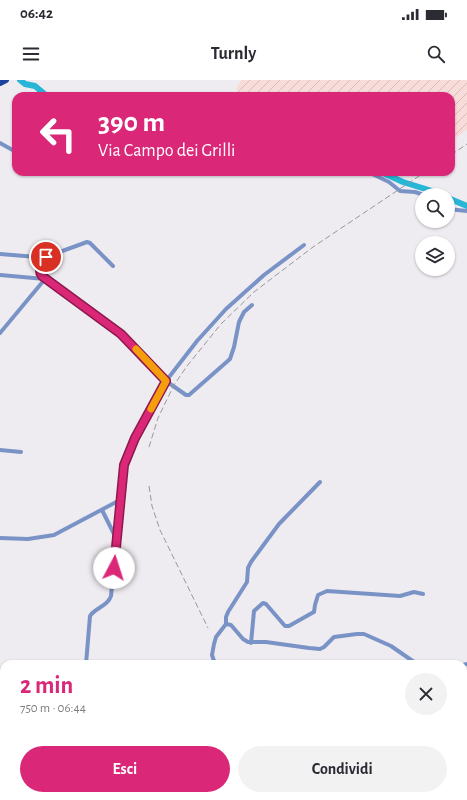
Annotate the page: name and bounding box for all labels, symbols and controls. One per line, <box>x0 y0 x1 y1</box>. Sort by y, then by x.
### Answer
text: 06:42 <box>20 6 53 21</box>
icon: menu <box>20 43 42 65</box>
icon: search <box>425 43 447 65</box>
text: Turnly <box>211 45 256 63</box>
icon: left <box>32 108 84 160</box>
text: 390 m <box>98 109 165 137</box>
text: Via Campo dei Grilli <box>98 142 235 160</box>
map controls <box>415 188 455 276</box>
button: search <box>415 188 455 228</box>
button: layers <box>415 236 455 276</box>
pin <box>29 240 63 274</box>
icon: arrive <box>35 246 57 268</box>
position arrow <box>93 547 135 589</box>
button: close <box>405 673 447 715</box>
text: 2 min <box>20 674 73 698</box>
text: 750 m · 06:44 <box>20 702 86 715</box>
button: Esci <box>20 746 230 792</box>
button: Condividi <box>238 746 447 792</box>

